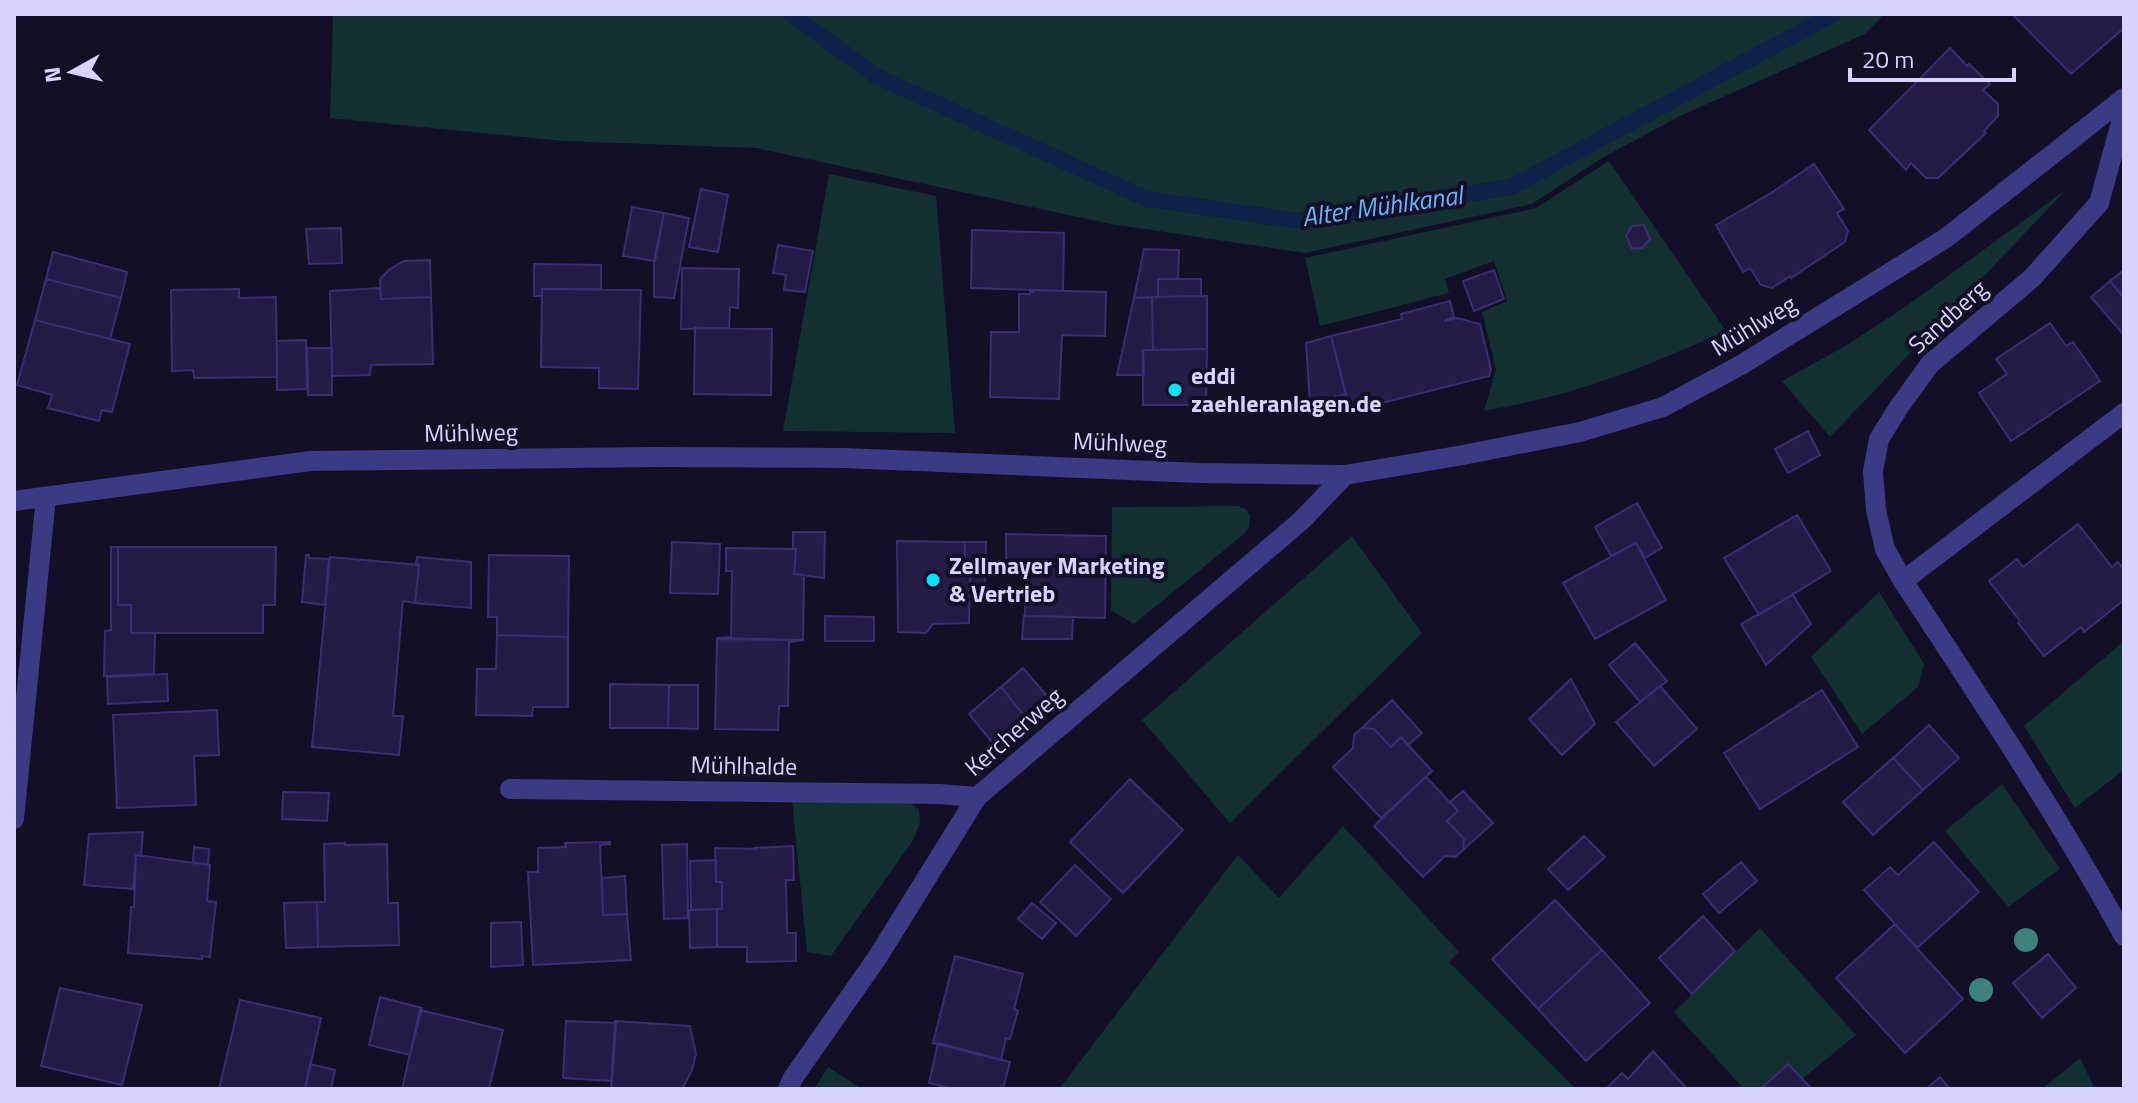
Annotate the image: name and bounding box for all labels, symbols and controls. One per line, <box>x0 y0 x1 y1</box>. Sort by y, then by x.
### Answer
north arrow <box>32 32 112 112</box>
scale bar <box>1850 32 2014 82</box>
text: 20 m <box>1862 41 1914 77</box>
text: N <box>34 65 70 85</box>
water label: Alter Mühlkanal <box>1299 174 1468 236</box>
street label: Sandberg <box>1900 271 1995 362</box>
street label: Mühlweg <box>1704 286 1803 365</box>
place label: eddi zaehleranlagen.de <box>1191 357 1382 421</box>
marker: eddi zaehleranlagen.de <box>1166 381 1184 399</box>
street label: Mühlweg <box>424 413 518 451</box>
street label: Mühlweg <box>1072 422 1168 462</box>
place label: Zellmayer Marketing & Vertrieb <box>949 547 1165 611</box>
marker: Zellmayer Marketing & Vertrieb <box>924 571 942 589</box>
street label: Kercherweg <box>956 678 1070 784</box>
street label: Mühlhalde <box>690 746 798 784</box>

